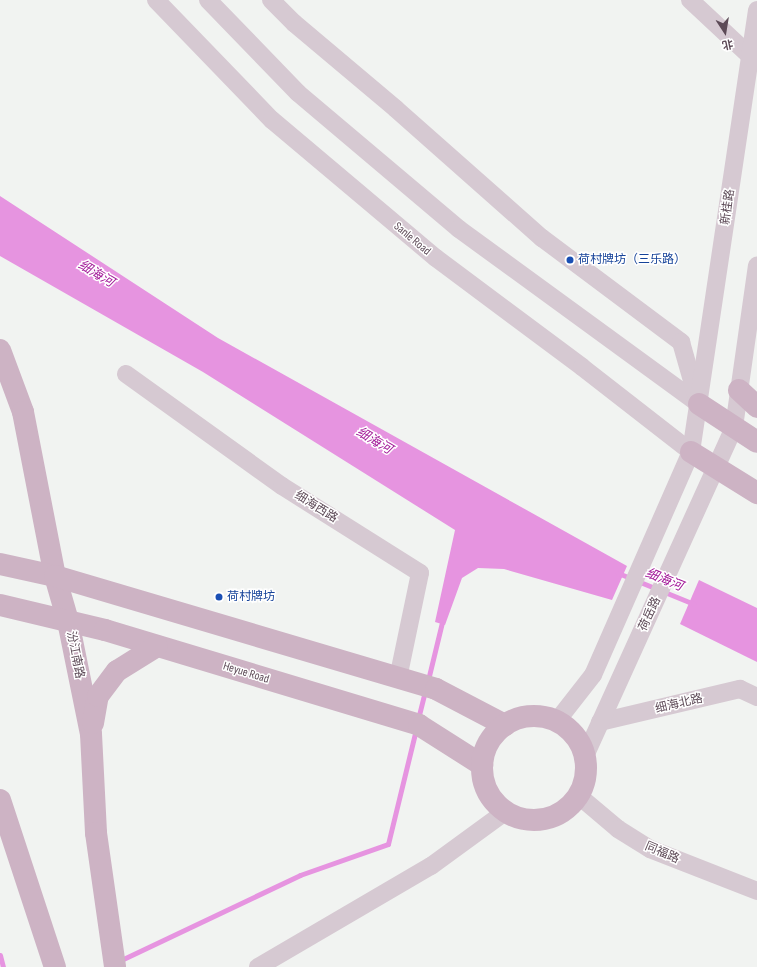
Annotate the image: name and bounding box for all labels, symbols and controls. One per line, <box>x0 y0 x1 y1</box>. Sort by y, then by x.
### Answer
north arrow <box>705 12 745 52</box>
text: 北 <box>721 37 734 52</box>
street label: 新桂路 <box>718 188 738 226</box>
street label: Sanle Road <box>391 219 433 259</box>
place label: 荷村牌坊（三乐路） <box>578 253 686 267</box>
marker: 荷村牌坊（三乐路） <box>565 255 575 265</box>
water label: 细海河 <box>75 257 117 291</box>
water label: 细海河 <box>353 424 395 458</box>
street label: 细海西路 <box>292 488 340 526</box>
water label: 细海河 <box>643 565 685 595</box>
place label: 荷村牌坊 <box>227 590 275 604</box>
marker: 荷村牌坊 <box>214 592 224 602</box>
street label: 荷岳路 <box>636 595 664 633</box>
street label: 汾江南路 <box>63 630 87 680</box>
street label: Heyue Road <box>221 659 271 687</box>
street label: 细海北路 <box>654 692 704 716</box>
street label: 同福路 <box>643 839 681 867</box>

